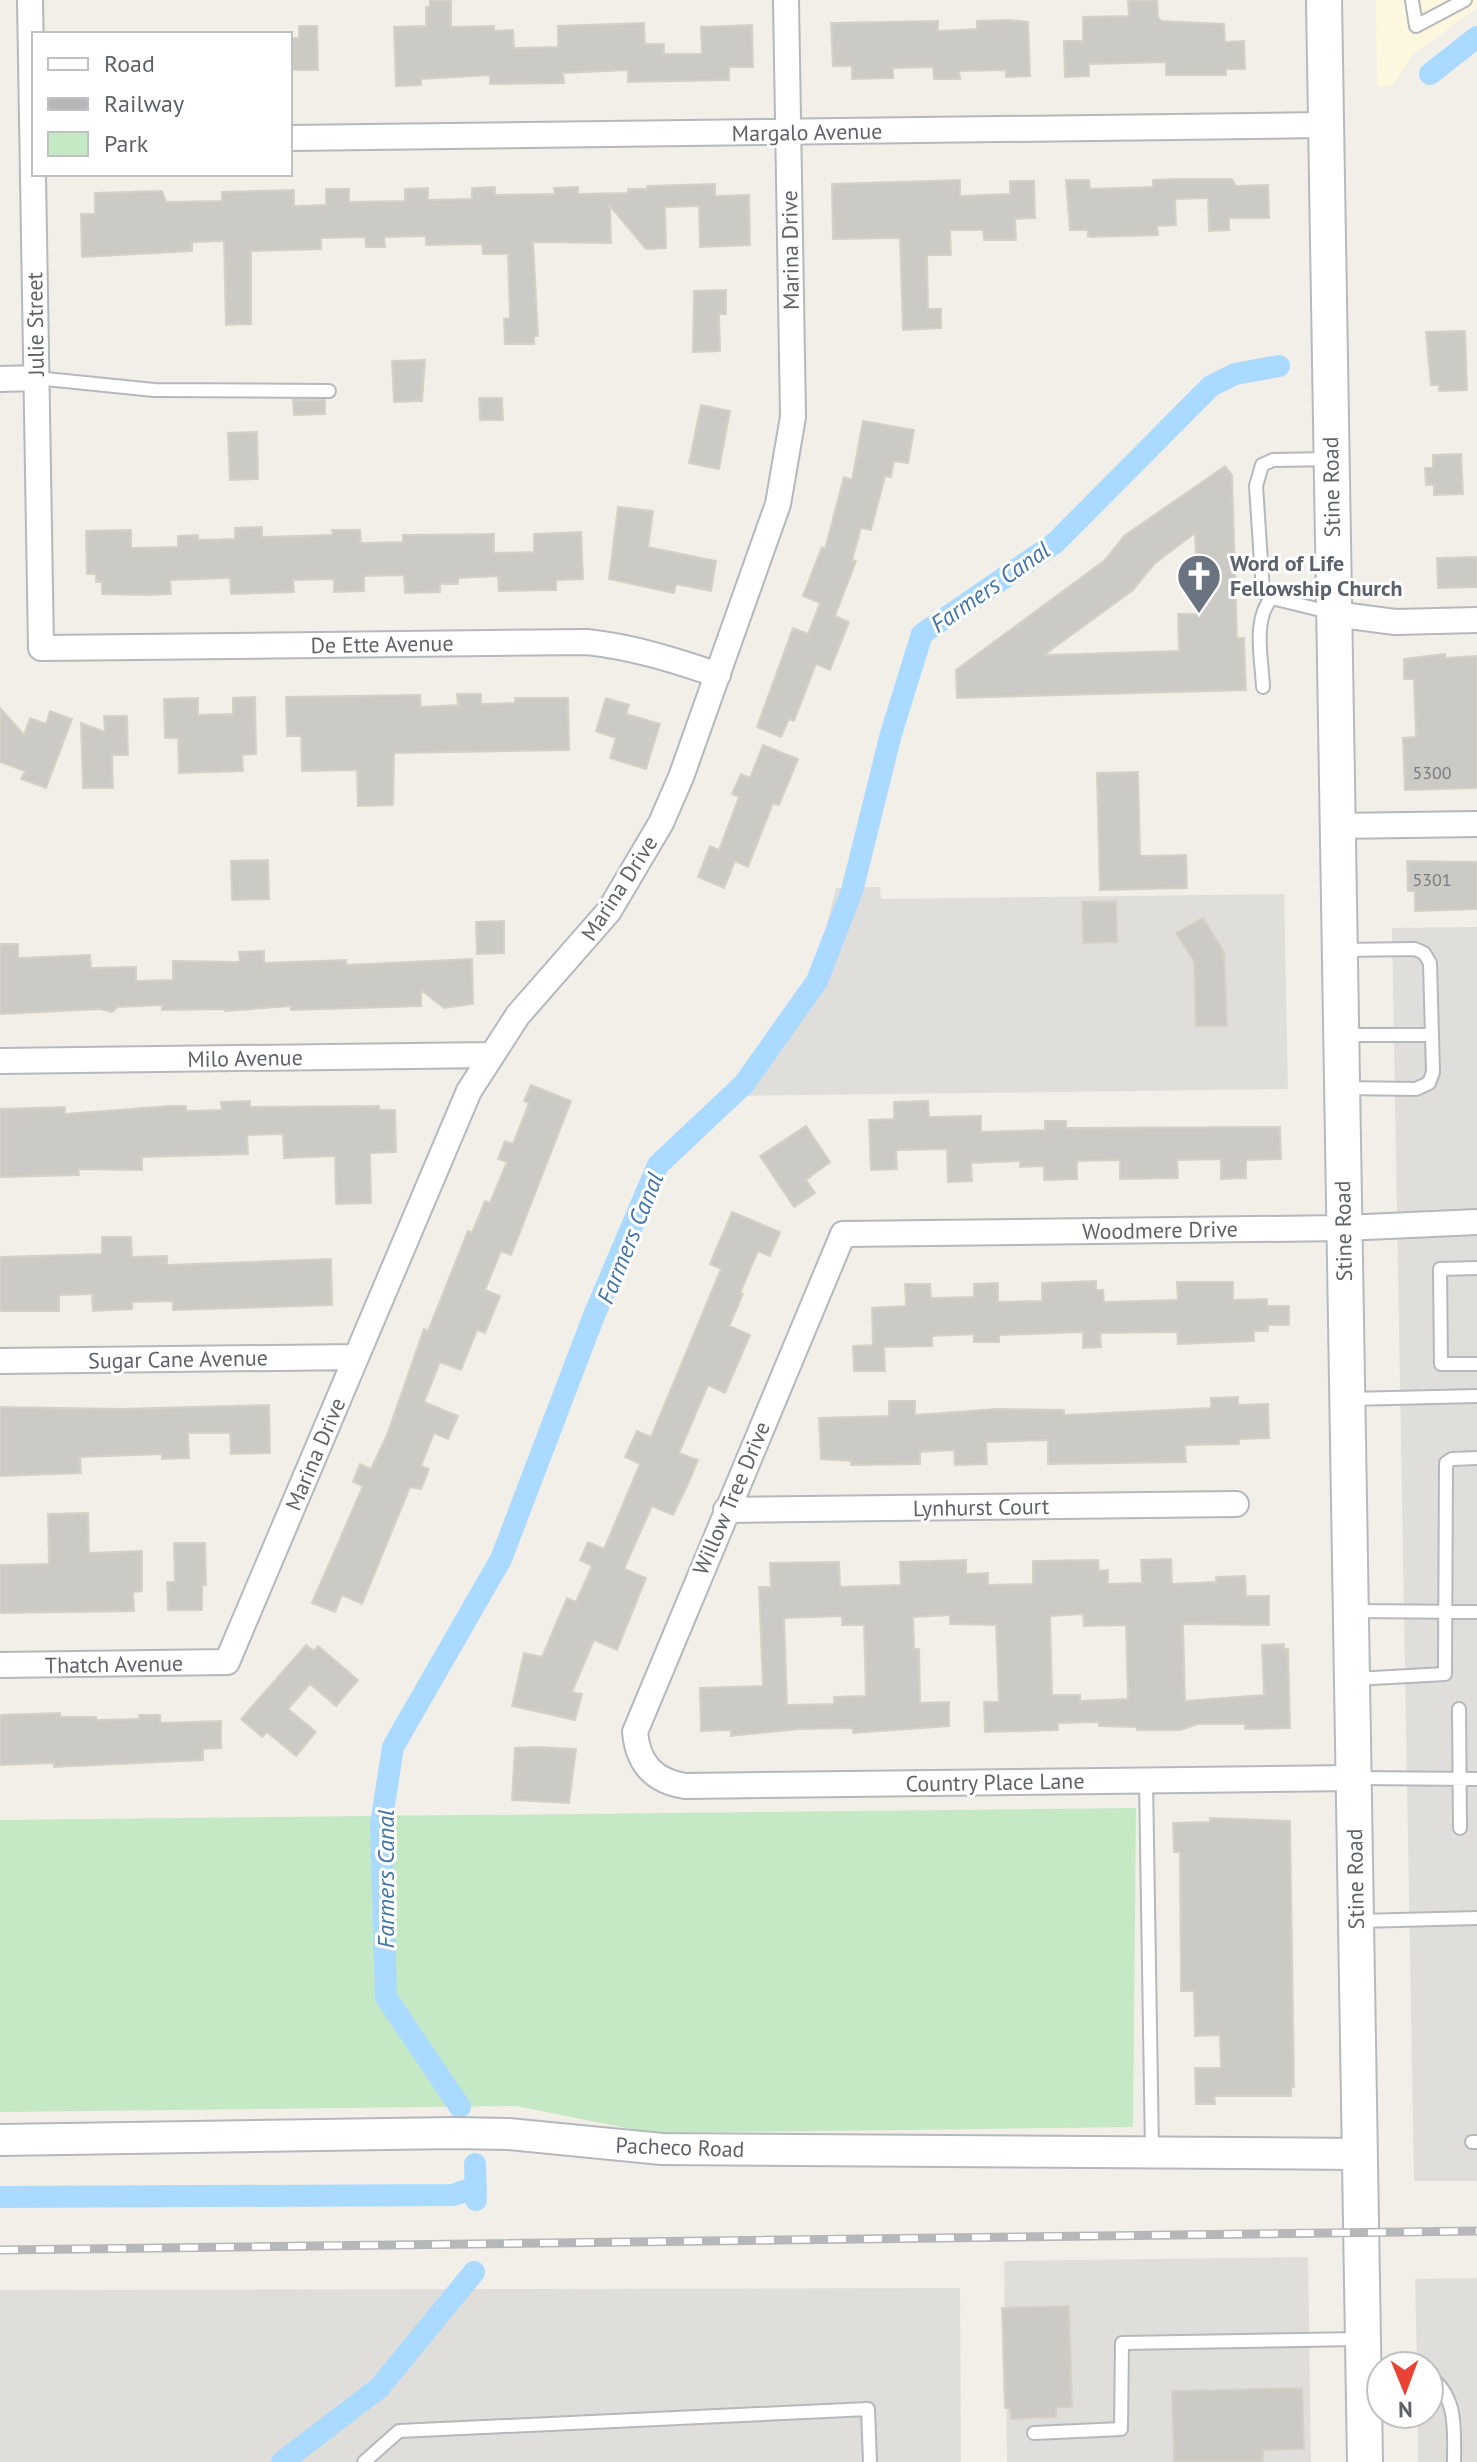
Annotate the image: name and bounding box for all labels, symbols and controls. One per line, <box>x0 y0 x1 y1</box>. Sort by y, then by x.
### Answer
legend <box>32 32 292 176</box>
text: Road <box>104 48 155 79</box>
text: Railway <box>104 88 184 119</box>
street label: Margalo Avenue <box>731 117 883 147</box>
text: Park <box>104 128 149 159</box>
street label: Marina Drive <box>775 190 805 310</box>
street label: Julie Street <box>20 271 50 377</box>
street label: Stine Road <box>1316 436 1346 538</box>
water label: Farmers Canal <box>924 534 1056 640</box>
place label: Word of Life Fellowship Church <box>1230 549 1402 602</box>
church icon: Word of Life Fellowship Church <box>1175 552 1223 615</box>
street label: De Ette Avenue <box>310 629 454 659</box>
house number: 5300 <box>1412 761 1452 784</box>
street label: Marina Drive <box>575 830 663 946</box>
house number: 5301 <box>1412 868 1452 891</box>
street label: Milo Avenue <box>187 1043 303 1073</box>
water label: Farmers Canal <box>590 1167 671 1308</box>
street label: Stine Road <box>1328 1180 1358 1282</box>
street label: Woodmere Drive <box>1082 1215 1238 1245</box>
street label: Sugar Cane Avenue <box>88 1343 268 1375</box>
street label: Marina Drive <box>279 1393 351 1515</box>
street label: Willow Tree Drive <box>686 1417 776 1579</box>
street label: Lynhurst Court <box>913 1492 1050 1522</box>
street label: Thatch Avenue <box>45 1649 183 1679</box>
street label: Country Place Lane <box>905 1766 1085 1798</box>
water label: Farmers Canal <box>370 1809 401 1949</box>
street label: Stine Road <box>1340 1828 1370 1930</box>
street label: Pacheco Road <box>615 2131 745 2163</box>
north arrow <box>1365 2350 1445 2430</box>
text: N <box>1398 2396 1413 2424</box>

